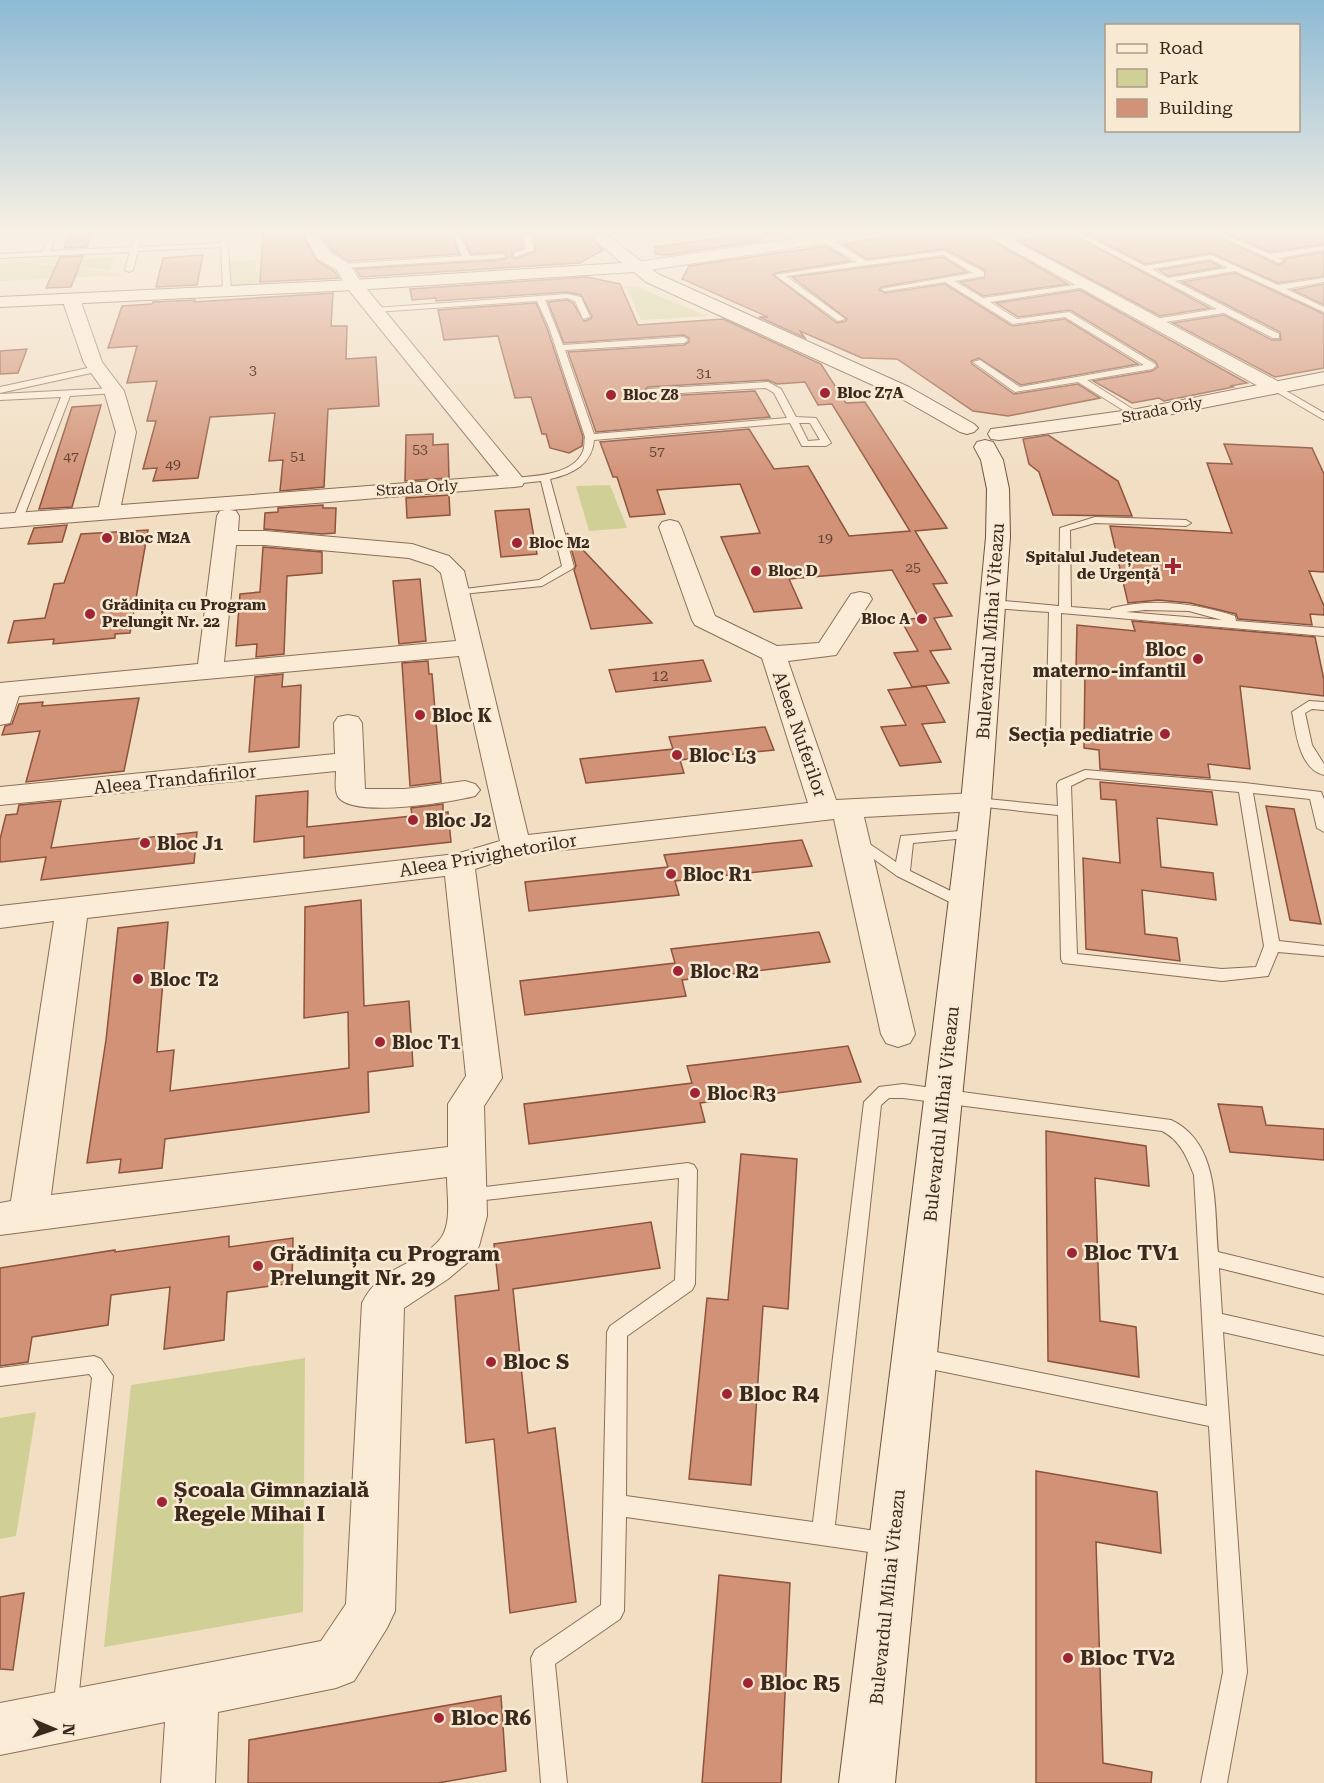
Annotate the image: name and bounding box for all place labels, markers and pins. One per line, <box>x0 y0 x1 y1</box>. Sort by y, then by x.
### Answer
place label: Bloc Z7A <box>837 384 904 402</box>
place label: Bloc Z8 <box>623 386 679 404</box>
marker: Bloc Z7A <box>818 386 832 400</box>
marker: Bloc Z8 <box>604 388 618 402</box>
place label: Bloc M2A <box>119 529 191 547</box>
marker: Bloc M2A <box>100 531 114 545</box>
place label: Bloc M2 <box>529 534 590 552</box>
marker: Bloc M2 <box>510 536 524 550</box>
place label: Spitalul Județean de Urgență <box>1026 548 1160 584</box>
marker: Spitalul Județean de Urgență <box>1164 557 1182 575</box>
place label: Bloc D <box>768 562 818 580</box>
marker: Bloc D <box>749 564 763 578</box>
place label: Grădinița cu Program Prelungit Nr. 22 <box>102 596 267 631</box>
marker: Grădinița cu Program Prelungit Nr. 22 <box>83 607 97 621</box>
place label: Bloc A <box>861 610 910 628</box>
marker: Bloc A <box>915 612 929 626</box>
place label: Bloc materno-infantil <box>1033 639 1186 681</box>
marker: Bloc materno-infantil <box>1191 652 1205 666</box>
place label: Bloc K <box>432 705 492 726</box>
marker: Bloc K <box>413 708 427 722</box>
place label: Secția pediatrie <box>1009 724 1153 748</box>
marker: Secția pediatrie <box>1158 727 1172 741</box>
place label: Bloc L3 <box>689 745 756 766</box>
marker: Bloc L3 <box>670 748 684 762</box>
place label: Bloc J2 <box>425 810 491 831</box>
marker: Bloc J2 <box>406 813 420 827</box>
place label: Bloc J1 <box>157 833 223 854</box>
marker: Bloc J1 <box>138 836 152 850</box>
place label: Bloc R1 <box>683 864 752 885</box>
marker: Bloc R1 <box>664 867 678 881</box>
place label: Bloc R2 <box>690 961 759 982</box>
marker: Bloc R2 <box>671 964 685 978</box>
place label: Bloc T2 <box>150 969 218 990</box>
marker: Bloc T2 <box>131 972 145 986</box>
place label: Bloc T1 <box>392 1032 460 1053</box>
marker: Bloc T1 <box>373 1035 387 1049</box>
place label: Bloc R3 <box>707 1083 776 1104</box>
marker: Bloc R3 <box>688 1086 702 1100</box>
place label: Bloc TV1 <box>1084 1241 1179 1265</box>
place label: Grădinița cu Program Prelungit Nr. 29 <box>270 1242 500 1290</box>
marker: Bloc TV1 <box>1065 1246 1079 1260</box>
marker: Grădinița cu Program Prelungit Nr. 29 <box>251 1259 265 1273</box>
place label: Bloc S <box>503 1350 569 1374</box>
marker: Bloc S <box>484 1355 498 1369</box>
place label: Bloc R4 <box>739 1382 820 1406</box>
marker: Bloc R4 <box>720 1387 734 1401</box>
place label: Școala Gimnazială Regele Mihai I <box>174 1478 370 1526</box>
marker: Școala Gimnazială Regele Mihai I <box>155 1495 169 1509</box>
place label: Bloc TV2 <box>1080 1646 1175 1670</box>
marker: Bloc TV2 <box>1061 1651 1075 1665</box>
place label: Bloc R5 <box>760 1671 841 1695</box>
marker: Bloc R5 <box>741 1676 755 1690</box>
place label: Bloc R6 <box>451 1706 532 1730</box>
marker: Bloc R6 <box>432 1711 446 1725</box>

